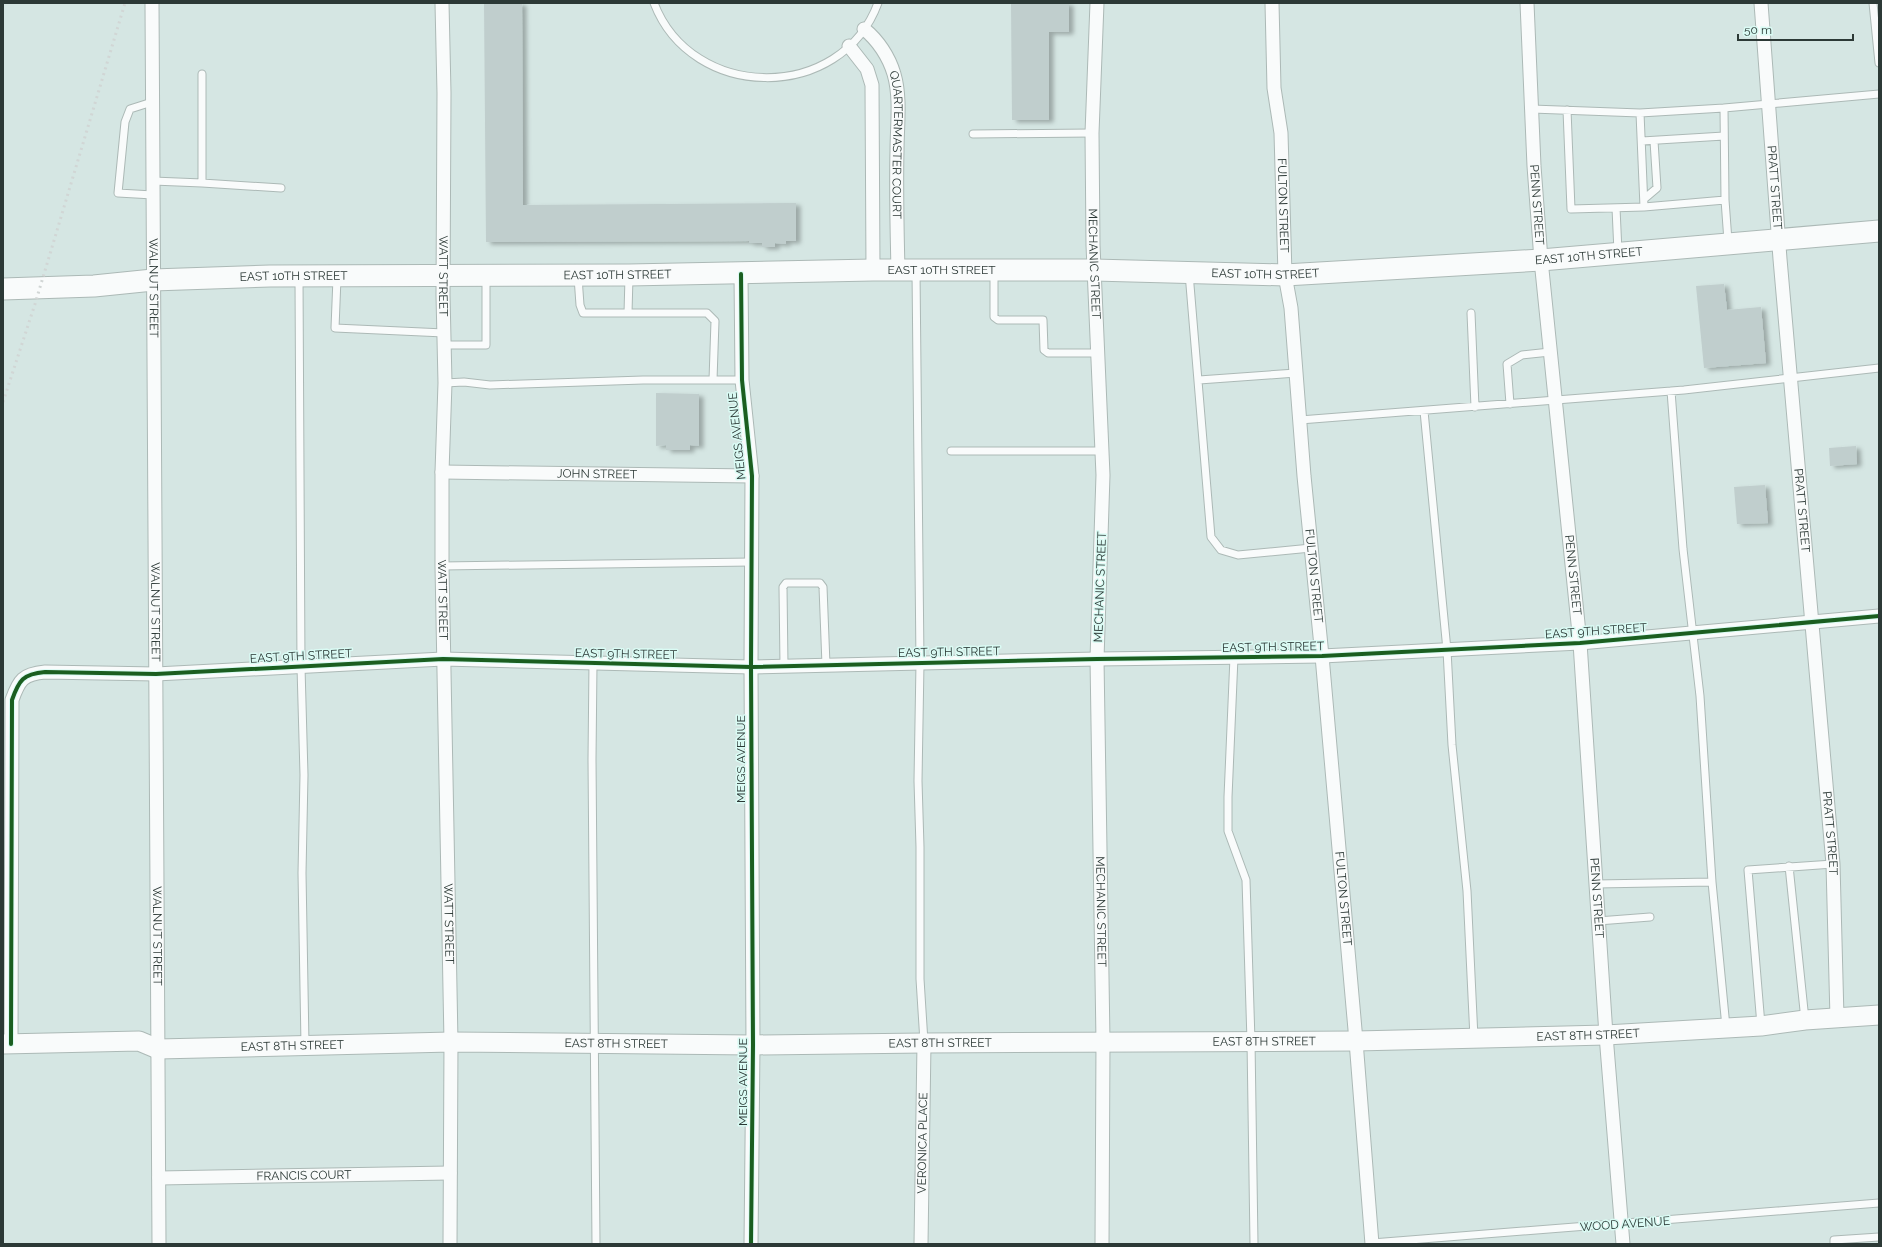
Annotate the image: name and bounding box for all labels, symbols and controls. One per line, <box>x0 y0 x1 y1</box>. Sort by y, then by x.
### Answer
scale bar <box>1738 16 1853 42</box>
text: 50 m <box>1744 23 1772 37</box>
street label: QUARTERMASTER COURT <box>886 69 905 220</box>
street label: PRATT STREET <box>1765 145 1785 231</box>
street label: FULTON STREET <box>1275 158 1291 254</box>
street label: PENN STREET <box>1527 164 1547 246</box>
street label: MECHANIC STREET <box>1086 208 1103 320</box>
street label: WATT STREET <box>436 235 451 317</box>
street label: WALNUT STREET <box>146 238 161 339</box>
street label: EAST 10TH STREET <box>1535 244 1644 267</box>
street label: EAST 10TH STREET <box>888 263 996 277</box>
street label: EAST 10TH STREET <box>1211 266 1320 282</box>
street label: EAST 10TH STREET <box>564 267 672 282</box>
street label: EAST 10TH STREET <box>239 269 348 284</box>
street label: MEIGS AVENUE <box>725 392 749 480</box>
street label: JOHN STREET <box>557 466 638 482</box>
street label: PRATT STREET <box>1791 468 1813 554</box>
street label: FULTON STREET <box>1302 528 1326 624</box>
street label: MECHANIC STREET <box>1091 531 1109 643</box>
street label: PENN STREET <box>1562 534 1584 617</box>
street label: WATT STREET <box>435 559 450 641</box>
street label: WALNUT STREET <box>148 562 163 663</box>
street label: EAST 9TH STREET <box>1544 620 1648 642</box>
street label: EAST 9TH STREET <box>1222 639 1325 655</box>
street label: EAST 9TH STREET <box>898 644 1001 660</box>
street label: EAST 9TH STREET <box>250 646 353 666</box>
street label: EAST 9TH STREET <box>575 646 678 662</box>
street label: MEIGS AVENUE <box>734 715 748 803</box>
street label: PRATT STREET <box>1820 790 1840 876</box>
street label: FULTON STREET <box>1332 851 1355 947</box>
street label: MECHANIC STREET <box>1093 856 1109 968</box>
street label: PENN STREET <box>1587 857 1607 939</box>
street label: WATT STREET <box>441 883 457 965</box>
street label: WALNUT STREET <box>150 886 165 987</box>
street label: EAST 8TH STREET <box>1536 1026 1641 1044</box>
street label: EAST 8TH STREET <box>1213 1034 1317 1049</box>
street label: EAST 8TH STREET <box>565 1036 669 1051</box>
street label: EAST 8TH STREET <box>888 1036 993 1050</box>
street label: EAST 8TH STREET <box>240 1038 345 1054</box>
street label: MEIGS AVENUE <box>736 1038 750 1126</box>
street label: VERONICA PLACE <box>915 1092 930 1194</box>
street label: FRANCIS COURT <box>256 1168 352 1183</box>
street label: WOOD AVENUE <box>1580 1214 1670 1234</box>

